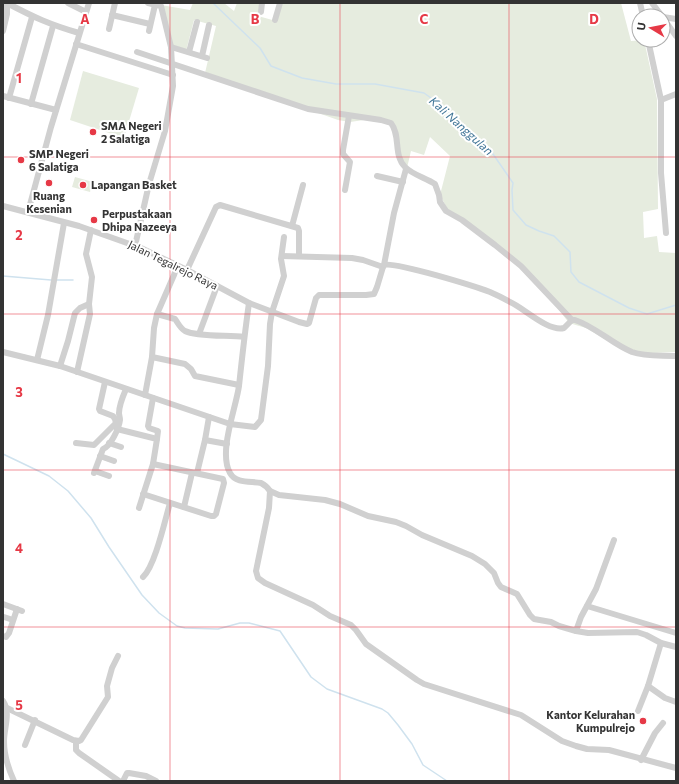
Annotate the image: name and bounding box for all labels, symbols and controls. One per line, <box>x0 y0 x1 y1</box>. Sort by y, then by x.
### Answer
north arrow <box>631 8 671 48</box>
text: A <box>80 11 90 27</box>
text: B <box>251 11 260 27</box>
text: C <box>420 11 429 27</box>
text: D <box>589 11 599 27</box>
text: U <box>634 21 648 31</box>
text: 1 <box>16 70 22 86</box>
water label: Kali Nanggulan <box>427 93 496 158</box>
place label: SMA Negeri 2 Salatiga <box>101 119 162 145</box>
marker: SMA Negeri 2 Salatiga <box>88 127 98 137</box>
place label: SMP Negeri 6 Salatiga <box>29 147 89 173</box>
marker: SMP Negeri 6 Salatiga <box>16 155 26 165</box>
marker: Ruang Kesenian <box>44 178 54 188</box>
place label: Lapangan Basket <box>91 178 177 191</box>
marker: Lapangan Basket <box>78 180 88 190</box>
place label: Ruang Kesenian <box>26 189 72 215</box>
place label: Perpustakaan Dhipa Nazeeya <box>102 207 177 233</box>
marker: Perpustakaan Dhipa Nazeeya <box>89 215 99 225</box>
text: 2 <box>15 227 23 243</box>
street label: Jalan Tegalrejo Raya <box>126 237 220 293</box>
text: 3 <box>15 384 23 400</box>
text: 4 <box>15 540 23 556</box>
text: 5 <box>15 697 23 713</box>
place label: Kantor Kelurahan Kumpulrejo <box>546 708 635 734</box>
marker: Kantor Kelurahan Kumpulrejo <box>638 716 648 726</box>

